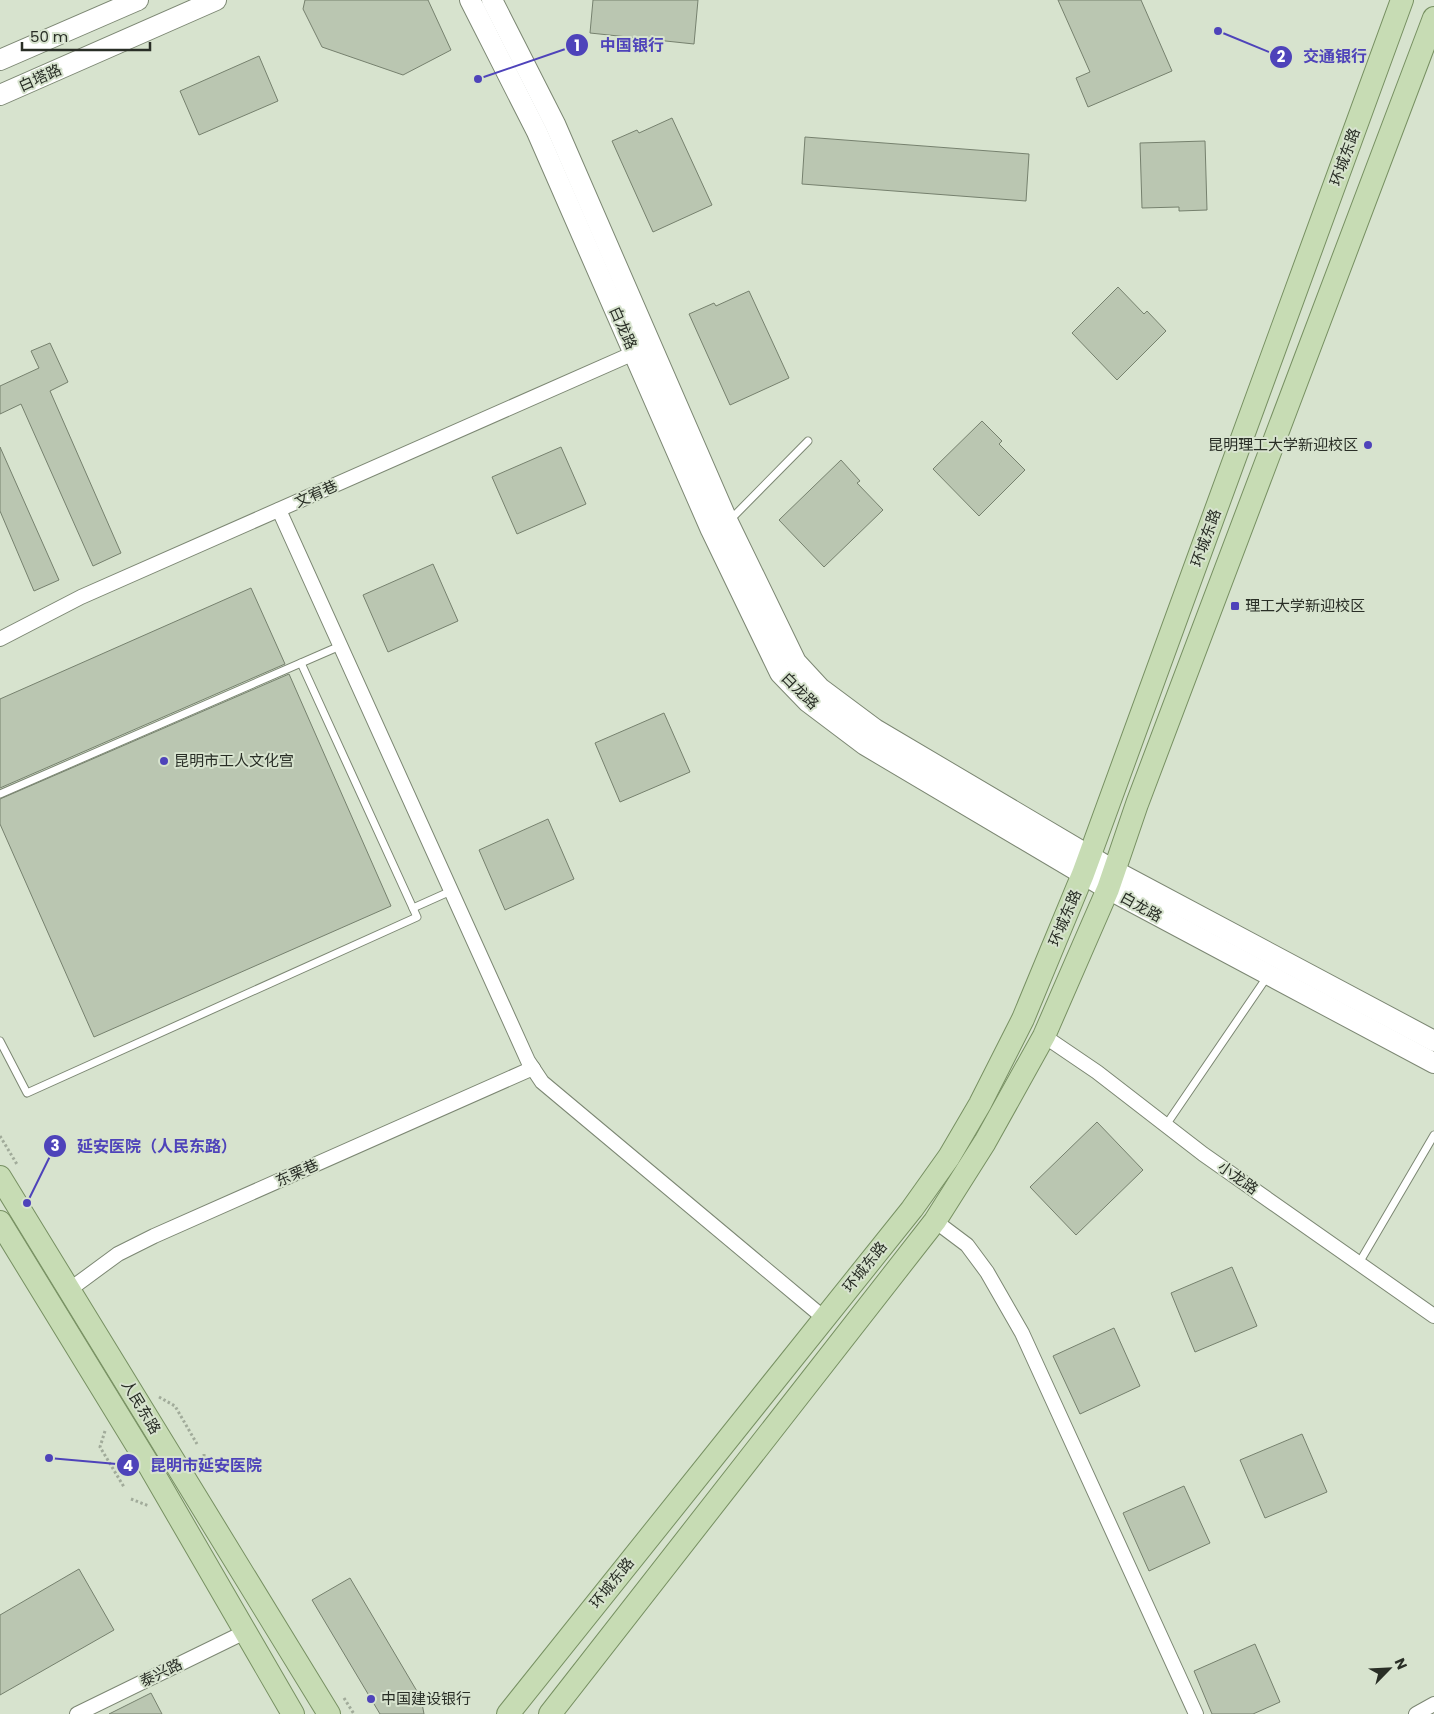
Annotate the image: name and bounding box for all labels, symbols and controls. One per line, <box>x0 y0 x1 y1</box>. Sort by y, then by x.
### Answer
scale bar <box>22 20 150 52</box>
text: 50 m <box>30 26 68 47</box>
callout: 中国银行 <box>565 30 674 61</box>
text: 中国银行 <box>600 34 664 57</box>
text: 1 <box>574 35 580 56</box>
callout: 交通银行 <box>1268 41 1377 72</box>
text: 交通银行 <box>1303 45 1367 68</box>
text: 2 <box>1277 46 1286 67</box>
street label: 白塔路 <box>15 59 65 96</box>
street label: 环城东路 <box>1324 125 1365 189</box>
street label: 白龙路 <box>605 303 642 353</box>
place label: 昆明理工大学新迎校区 <box>1208 434 1358 455</box>
marker: 昆明理工大学新迎校区 <box>1362 439 1374 451</box>
street label: 文宥巷 <box>291 475 341 512</box>
street label: 环城东路 <box>1185 506 1226 570</box>
place label: 理工大学新迎校区 <box>1245 595 1365 616</box>
marker: 理工大学新迎校区 <box>1229 600 1241 612</box>
street label: 白龙路 <box>777 667 824 714</box>
place label: 昆明市工人文化宫 <box>174 750 294 771</box>
marker: 昆明市工人文化宫 <box>158 755 170 767</box>
street label: 环城东路 <box>1043 886 1086 950</box>
street label: 白龙路 <box>1116 886 1166 927</box>
callout: 延安医院（人民东路） <box>42 1131 247 1162</box>
text: 3 <box>50 1135 60 1156</box>
text: 延安医院（人民东路） <box>77 1135 237 1158</box>
street label: 东栗巷 <box>272 1154 322 1191</box>
street label: 小龙路 <box>1214 1156 1263 1199</box>
street label: 环城东路 <box>838 1237 892 1297</box>
street label: 人民东路 <box>117 1376 166 1438</box>
callout: 昆明市延安医院 <box>115 1450 272 1481</box>
text: 昆明市延安医院 <box>150 1454 262 1477</box>
text: 4 <box>123 1455 133 1476</box>
street label: 环城东路 <box>585 1553 639 1613</box>
north arrow <box>1364 1644 1414 1694</box>
street label: 泰兴路 <box>136 1653 186 1692</box>
text: N <box>1390 1655 1412 1673</box>
place label: 中国建设银行 <box>381 1688 471 1709</box>
marker: 中国建设银行 <box>365 1693 377 1705</box>

